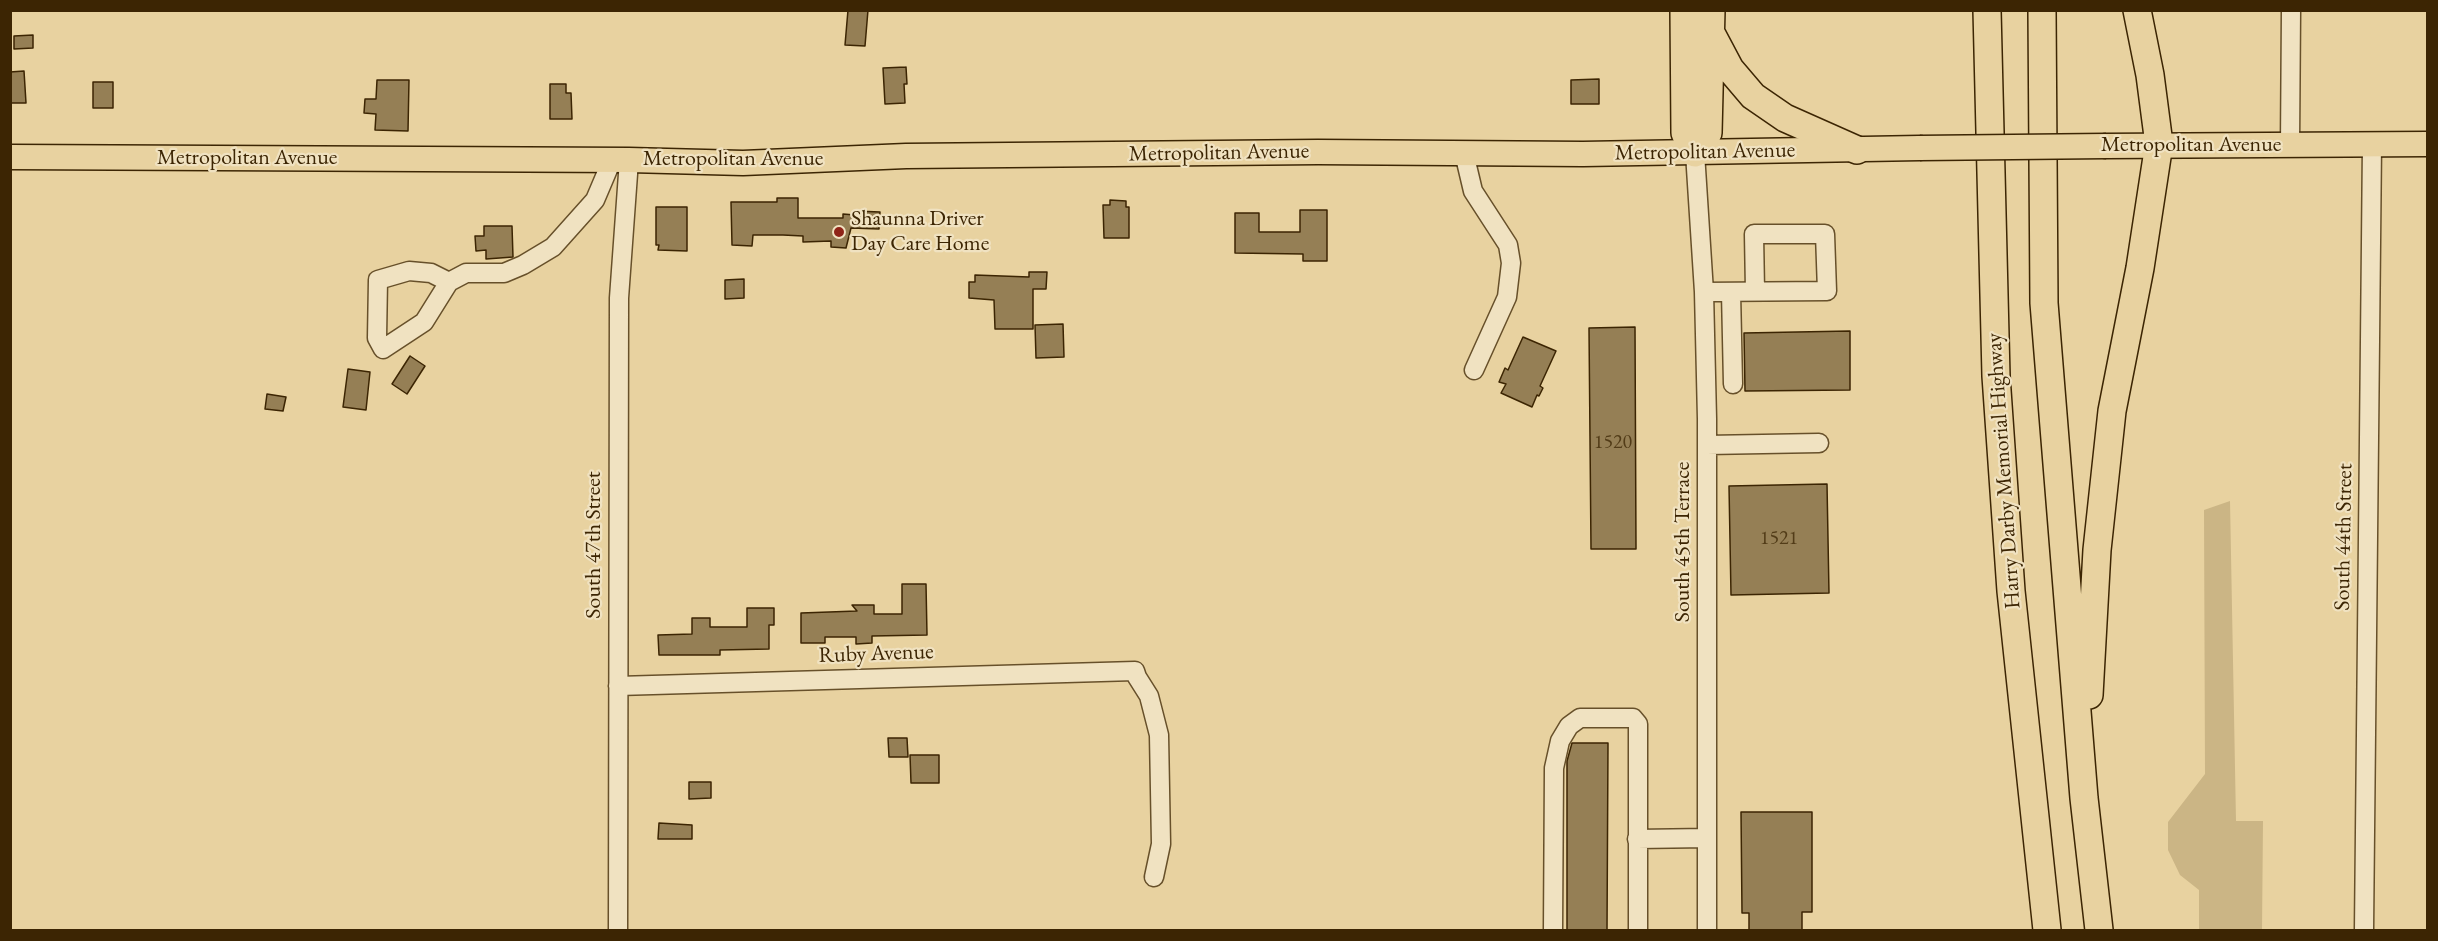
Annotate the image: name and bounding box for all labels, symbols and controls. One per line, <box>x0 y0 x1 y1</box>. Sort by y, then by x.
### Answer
street label: Metropolitan Avenue <box>2101 132 2281 158</box>
street label: Metropolitan Avenue <box>1614 137 1796 167</box>
street label: Metropolitan Avenue <box>1128 138 1310 168</box>
street label: Metropolitan Avenue <box>157 145 337 171</box>
street label: Metropolitan Avenue <box>643 146 823 172</box>
place label: Shaunna Driver Day Care Home <box>851 206 989 258</box>
marker: Shaunna Driver Day Care Home <box>832 225 846 239</box>
street label: Harry Darby Memorial Highway <box>1981 332 2027 610</box>
house number: 1520 <box>1594 431 1632 455</box>
street label: South 45th Terrace <box>1670 462 1696 622</box>
street label: South 44th Street <box>2330 463 2358 611</box>
street label: South 47th Street <box>581 471 607 619</box>
house number: 1521 <box>1760 527 1798 551</box>
street label: Ruby Avenue <box>818 639 934 669</box>

